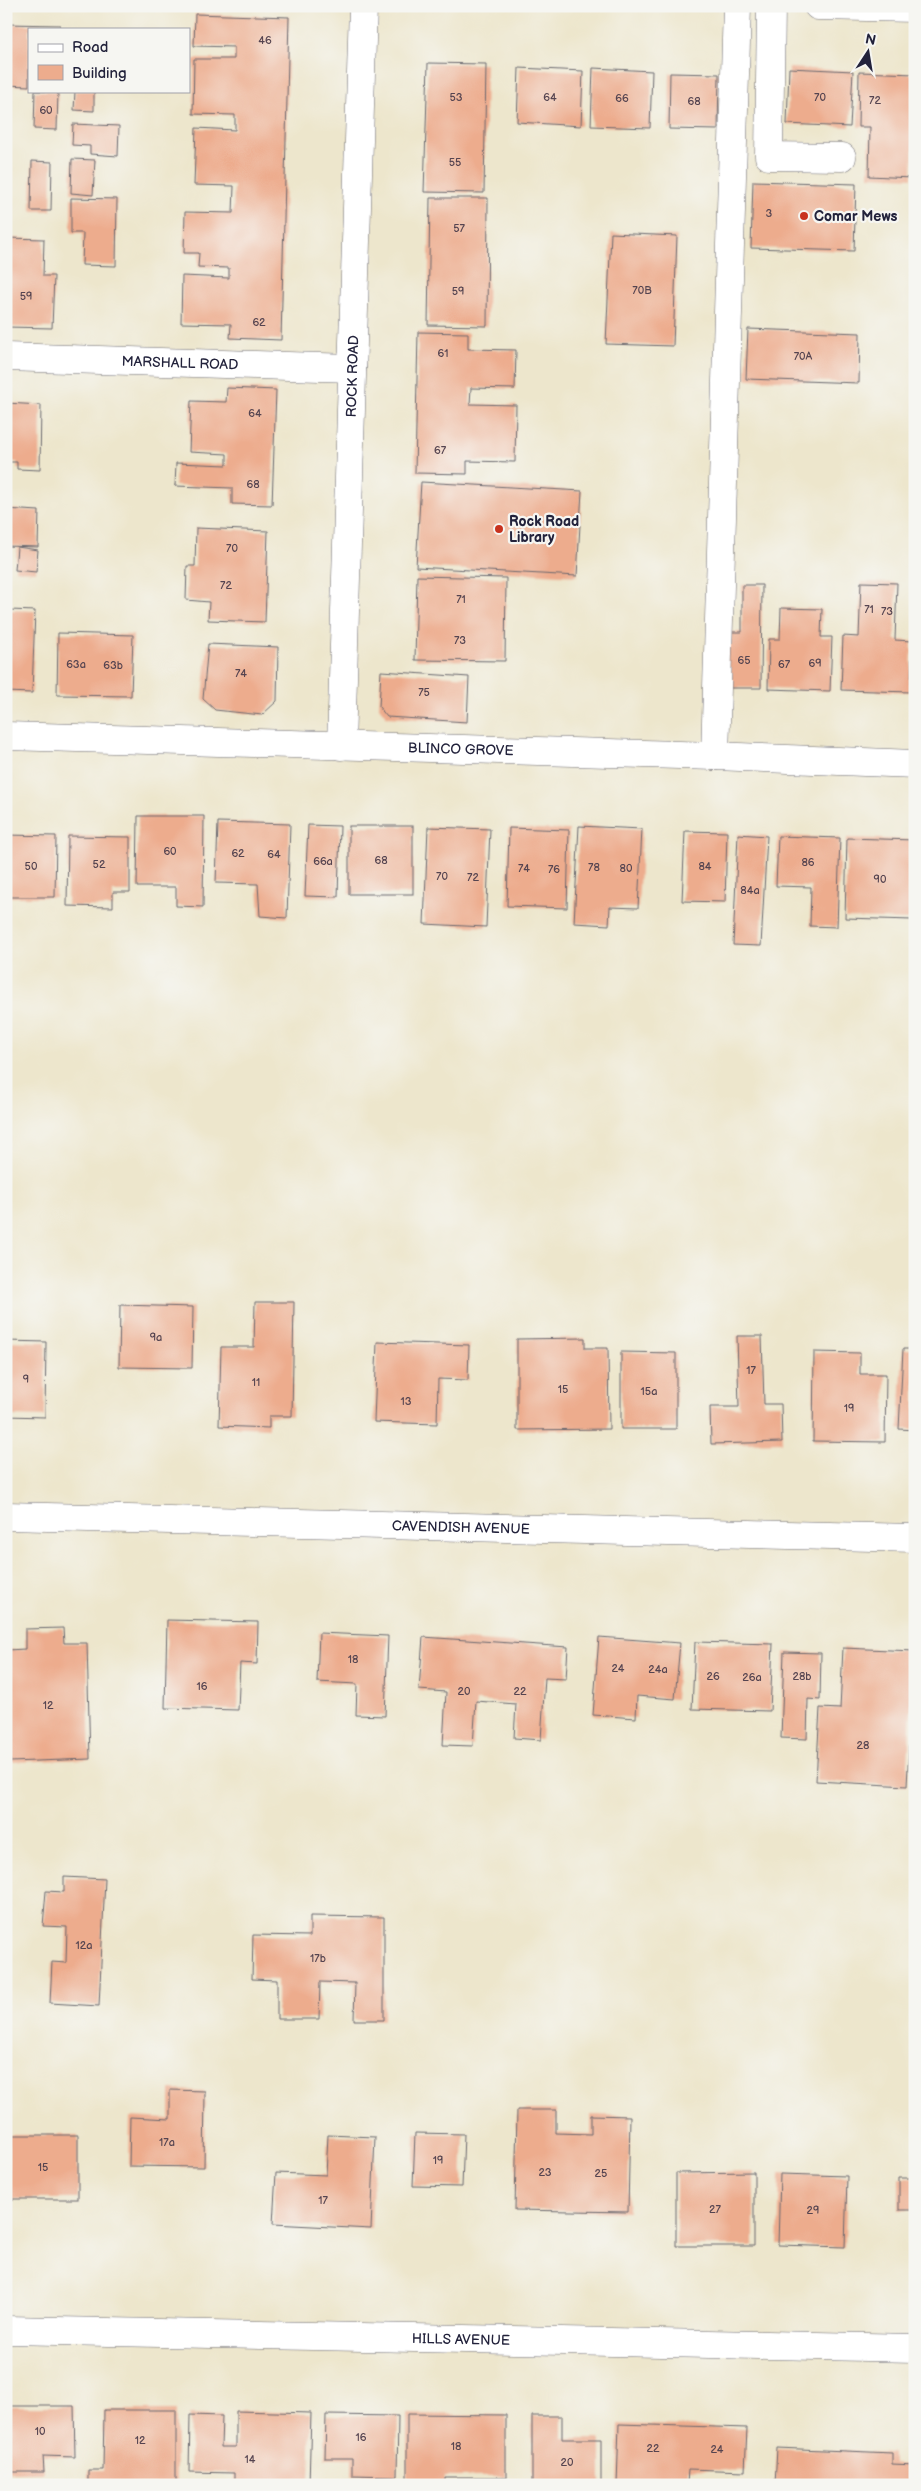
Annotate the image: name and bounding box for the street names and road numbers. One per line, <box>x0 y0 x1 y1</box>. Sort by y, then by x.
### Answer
street label: ROCK ROAD <box>343 335 362 418</box>
street label: MARSHALL ROAD <box>121 353 239 373</box>
street label: BLINCO GROVE <box>408 739 514 759</box>
street label: CAVENDISH AVENUE <box>392 1517 530 1538</box>
street label: HILLS AVENUE <box>412 2330 510 2349</box>

